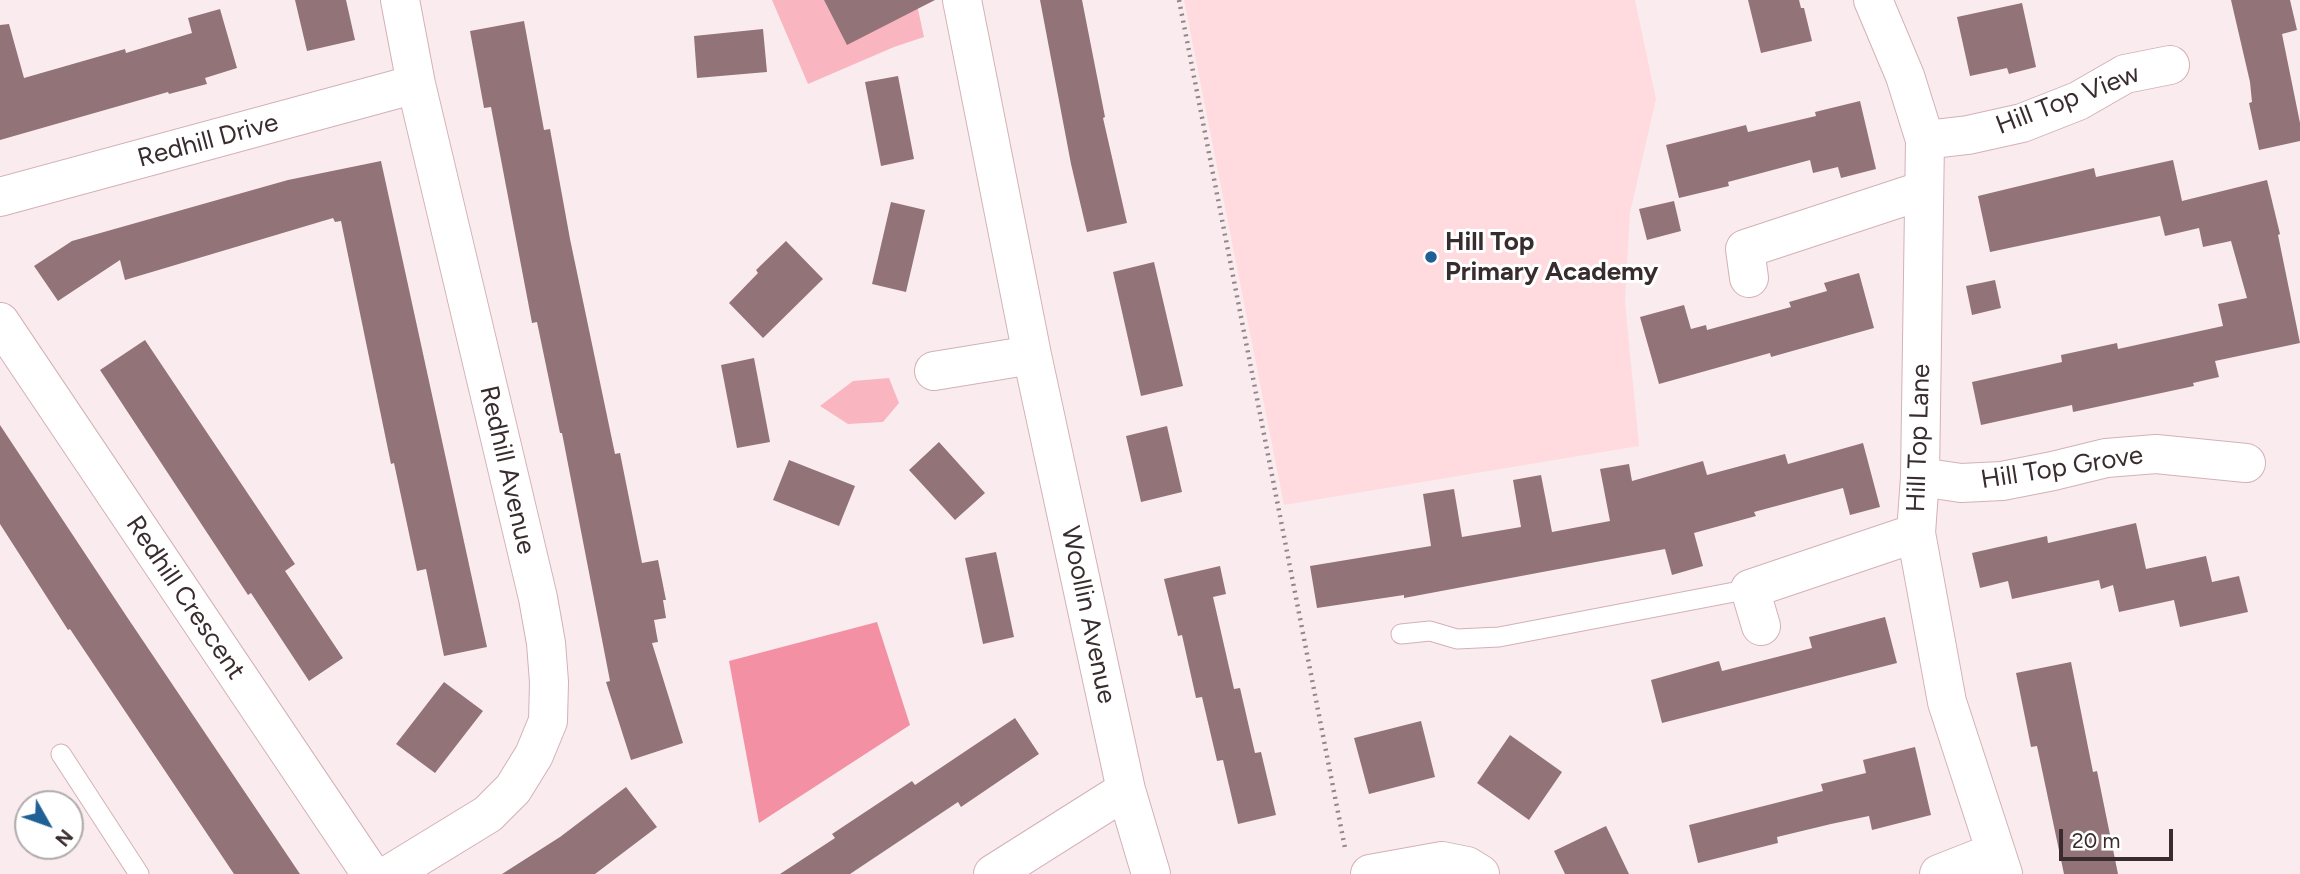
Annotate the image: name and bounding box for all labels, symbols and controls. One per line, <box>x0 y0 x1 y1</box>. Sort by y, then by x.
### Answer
street label: Hill Top View <box>1992 58 2144 142</box>
street label: Redhill Drive <box>134 107 282 175</box>
place label: Hill Top Primary Academy <box>1445 226 1658 288</box>
marker: Hill Top Primary Academy <box>1423 249 1439 265</box>
street label: Hill Top Lane <box>1901 363 1937 513</box>
street label: Redhill Avenue <box>472 383 542 557</box>
street label: Hill Top Grove <box>1979 440 2145 496</box>
street label: Redhill Crescent <box>119 510 251 686</box>
street label: Woollin Avenue <box>1054 524 1122 706</box>
north arrow <box>14 790 84 860</box>
scale bar <box>2062 814 2176 858</box>
text: N <box>50 825 77 851</box>
text: 20 m <box>2072 828 2120 853</box>

